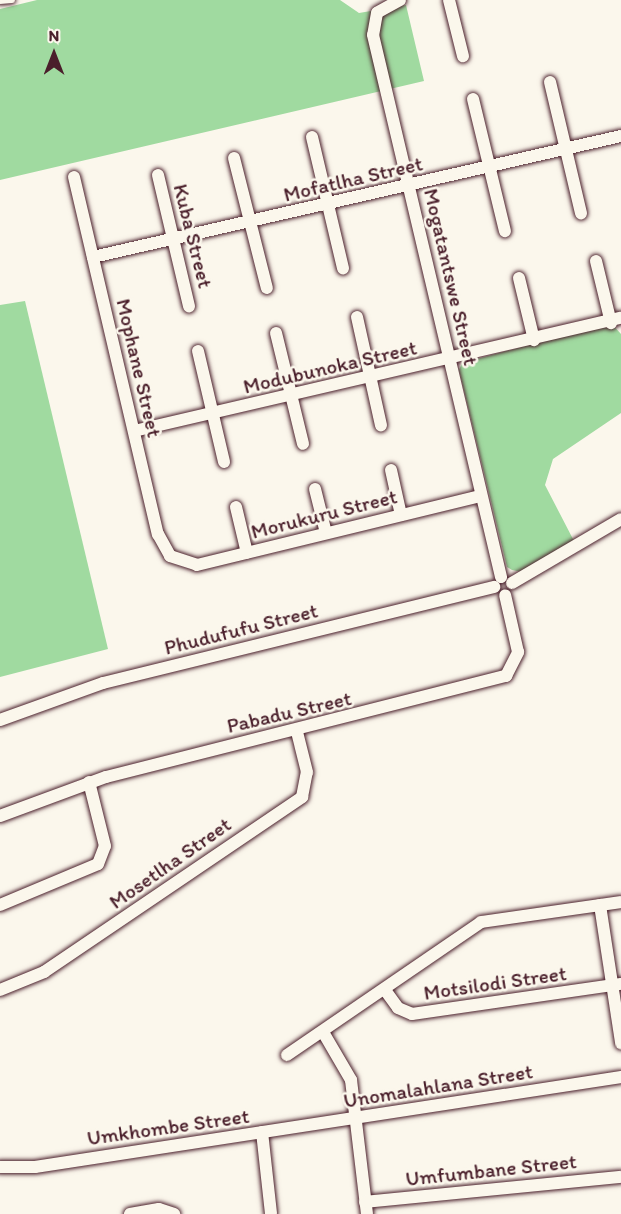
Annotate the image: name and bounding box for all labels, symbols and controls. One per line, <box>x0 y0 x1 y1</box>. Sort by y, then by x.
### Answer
north arrow <box>24 24 84 84</box>
text: N <box>49 26 59 45</box>
street label: Mofatlha Street <box>281 151 425 207</box>
street label: Kuba Street <box>168 181 218 291</box>
street label: Mogatantswe Street <box>418 186 484 368</box>
street label: Mophane Street <box>111 296 167 440</box>
street label: Modubunoka Street <box>241 335 419 399</box>
street label: Morukuru Street <box>248 484 400 544</box>
street label: Phudufufu Street <box>162 598 320 660</box>
street label: Pabadu Street <box>224 685 354 739</box>
street label: Mosetlha Street <box>104 812 236 914</box>
street label: Motsilodi Street <box>422 961 568 1005</box>
street label: Unomalahlana Street <box>342 1059 534 1113</box>
street label: Umkhombe Street <box>86 1103 250 1151</box>
street label: Umfumbane Street <box>404 1149 578 1191</box>

